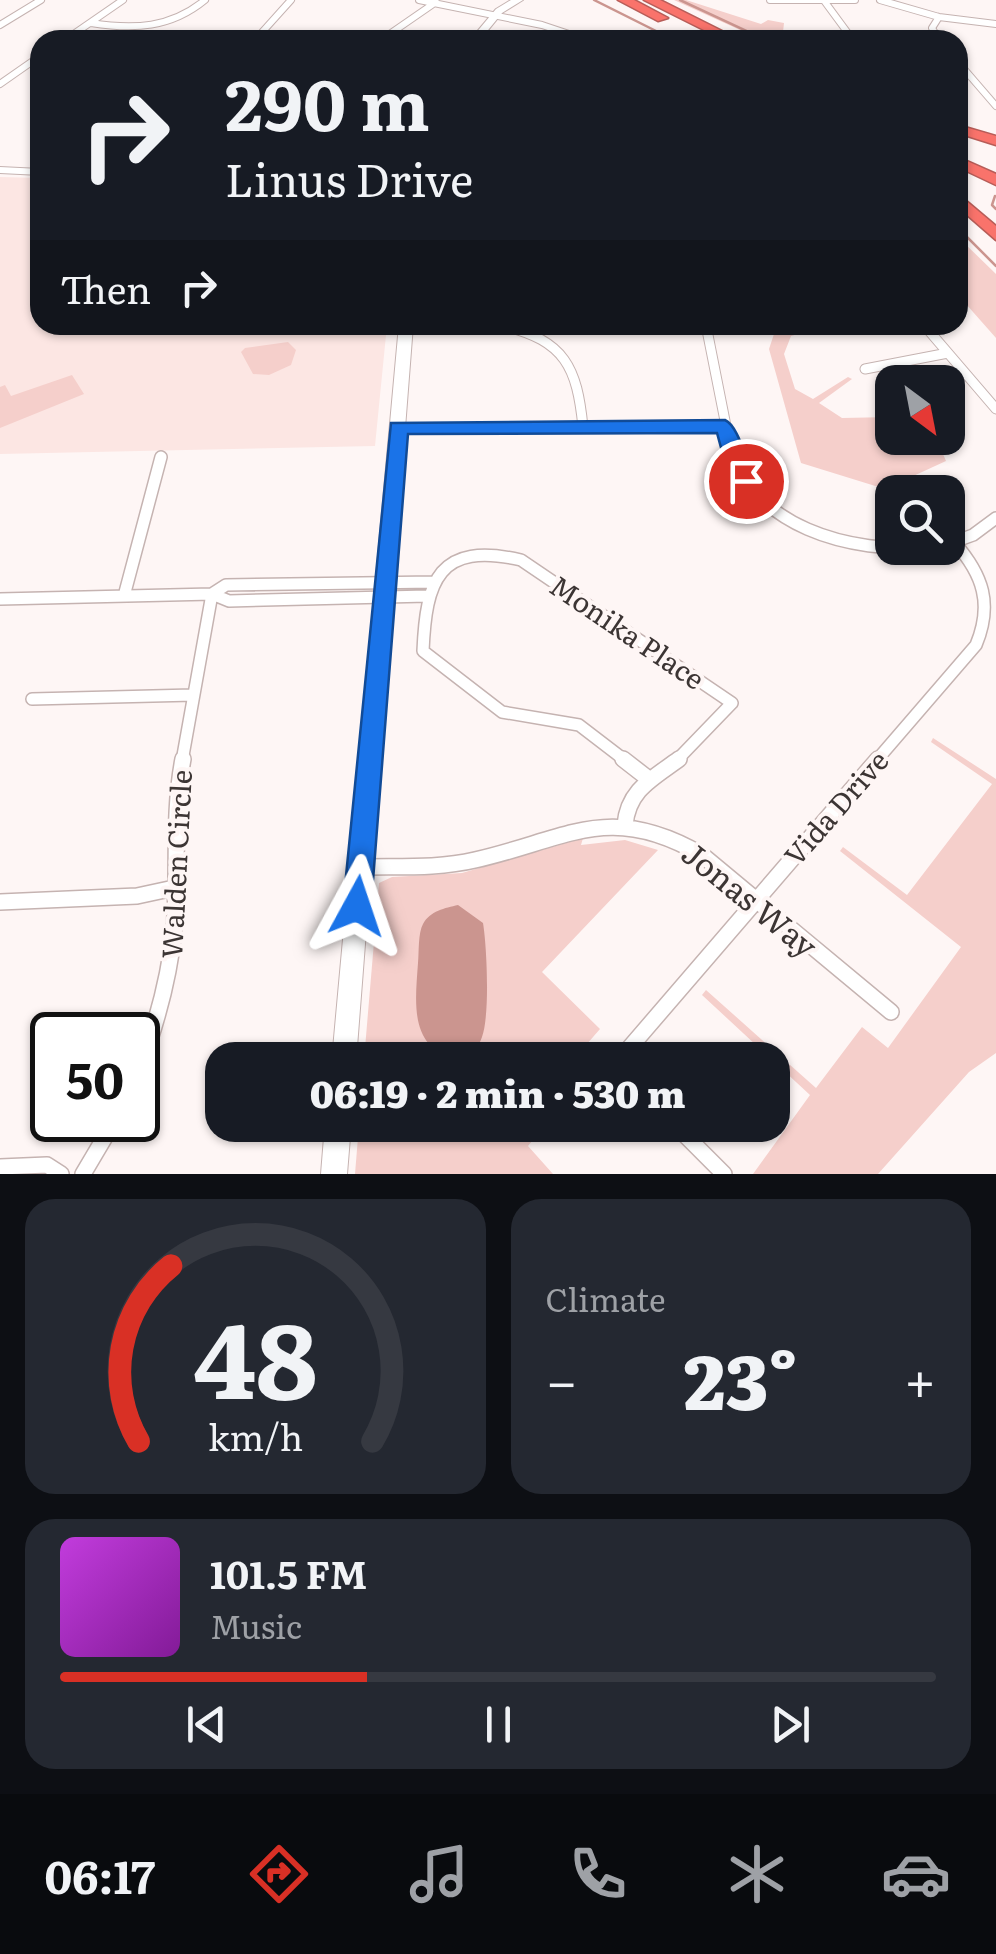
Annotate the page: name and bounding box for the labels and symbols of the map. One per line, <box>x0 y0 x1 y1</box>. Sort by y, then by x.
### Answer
north arrow <box>875 365 965 455</box>
pin <box>704 439 789 524</box>
street label: Monika Place <box>542 564 714 698</box>
street label: Vida Drive <box>773 740 897 874</box>
street label: Walden Circle <box>149 769 201 959</box>
street label: Jonas Way <box>673 828 830 968</box>
position arrow <box>305 854 409 958</box>
speed limit sign: 50 <box>30 1012 160 1142</box>

